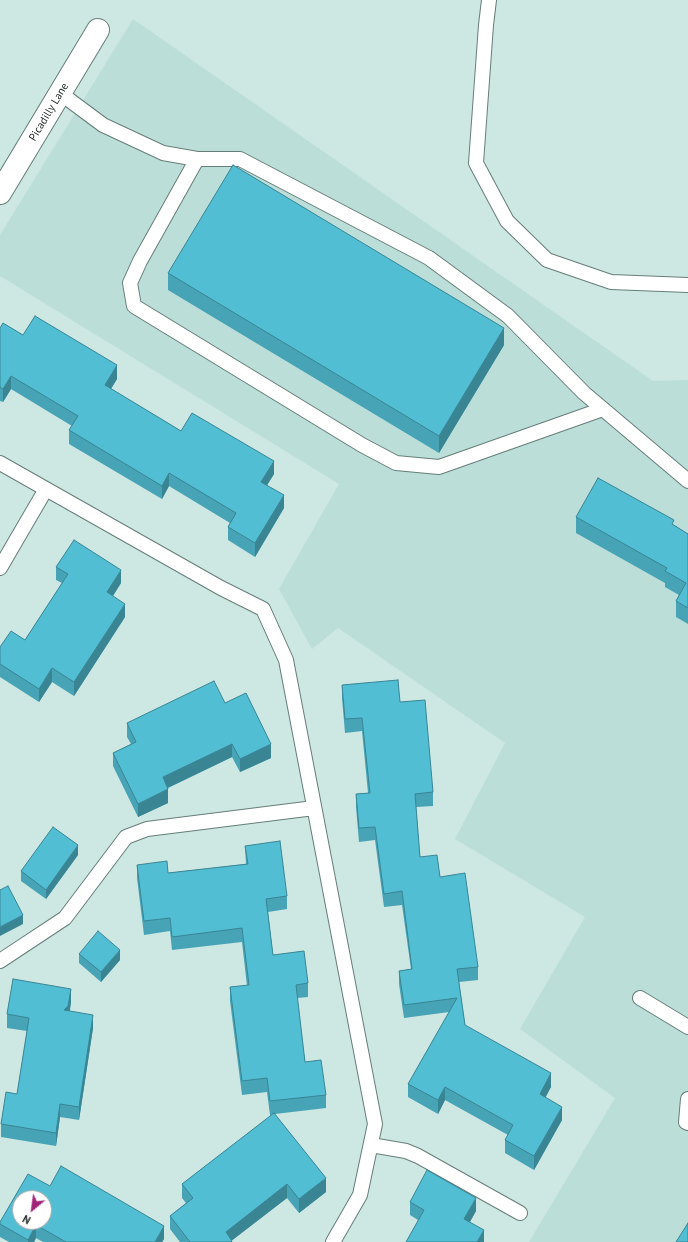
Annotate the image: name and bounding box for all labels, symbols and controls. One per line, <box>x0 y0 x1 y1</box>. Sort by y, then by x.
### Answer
street label: Picadilly Lane <box>27 81 71 143</box>
north arrow <box>12 1190 52 1230</box>
text: N <box>20 1212 33 1228</box>

